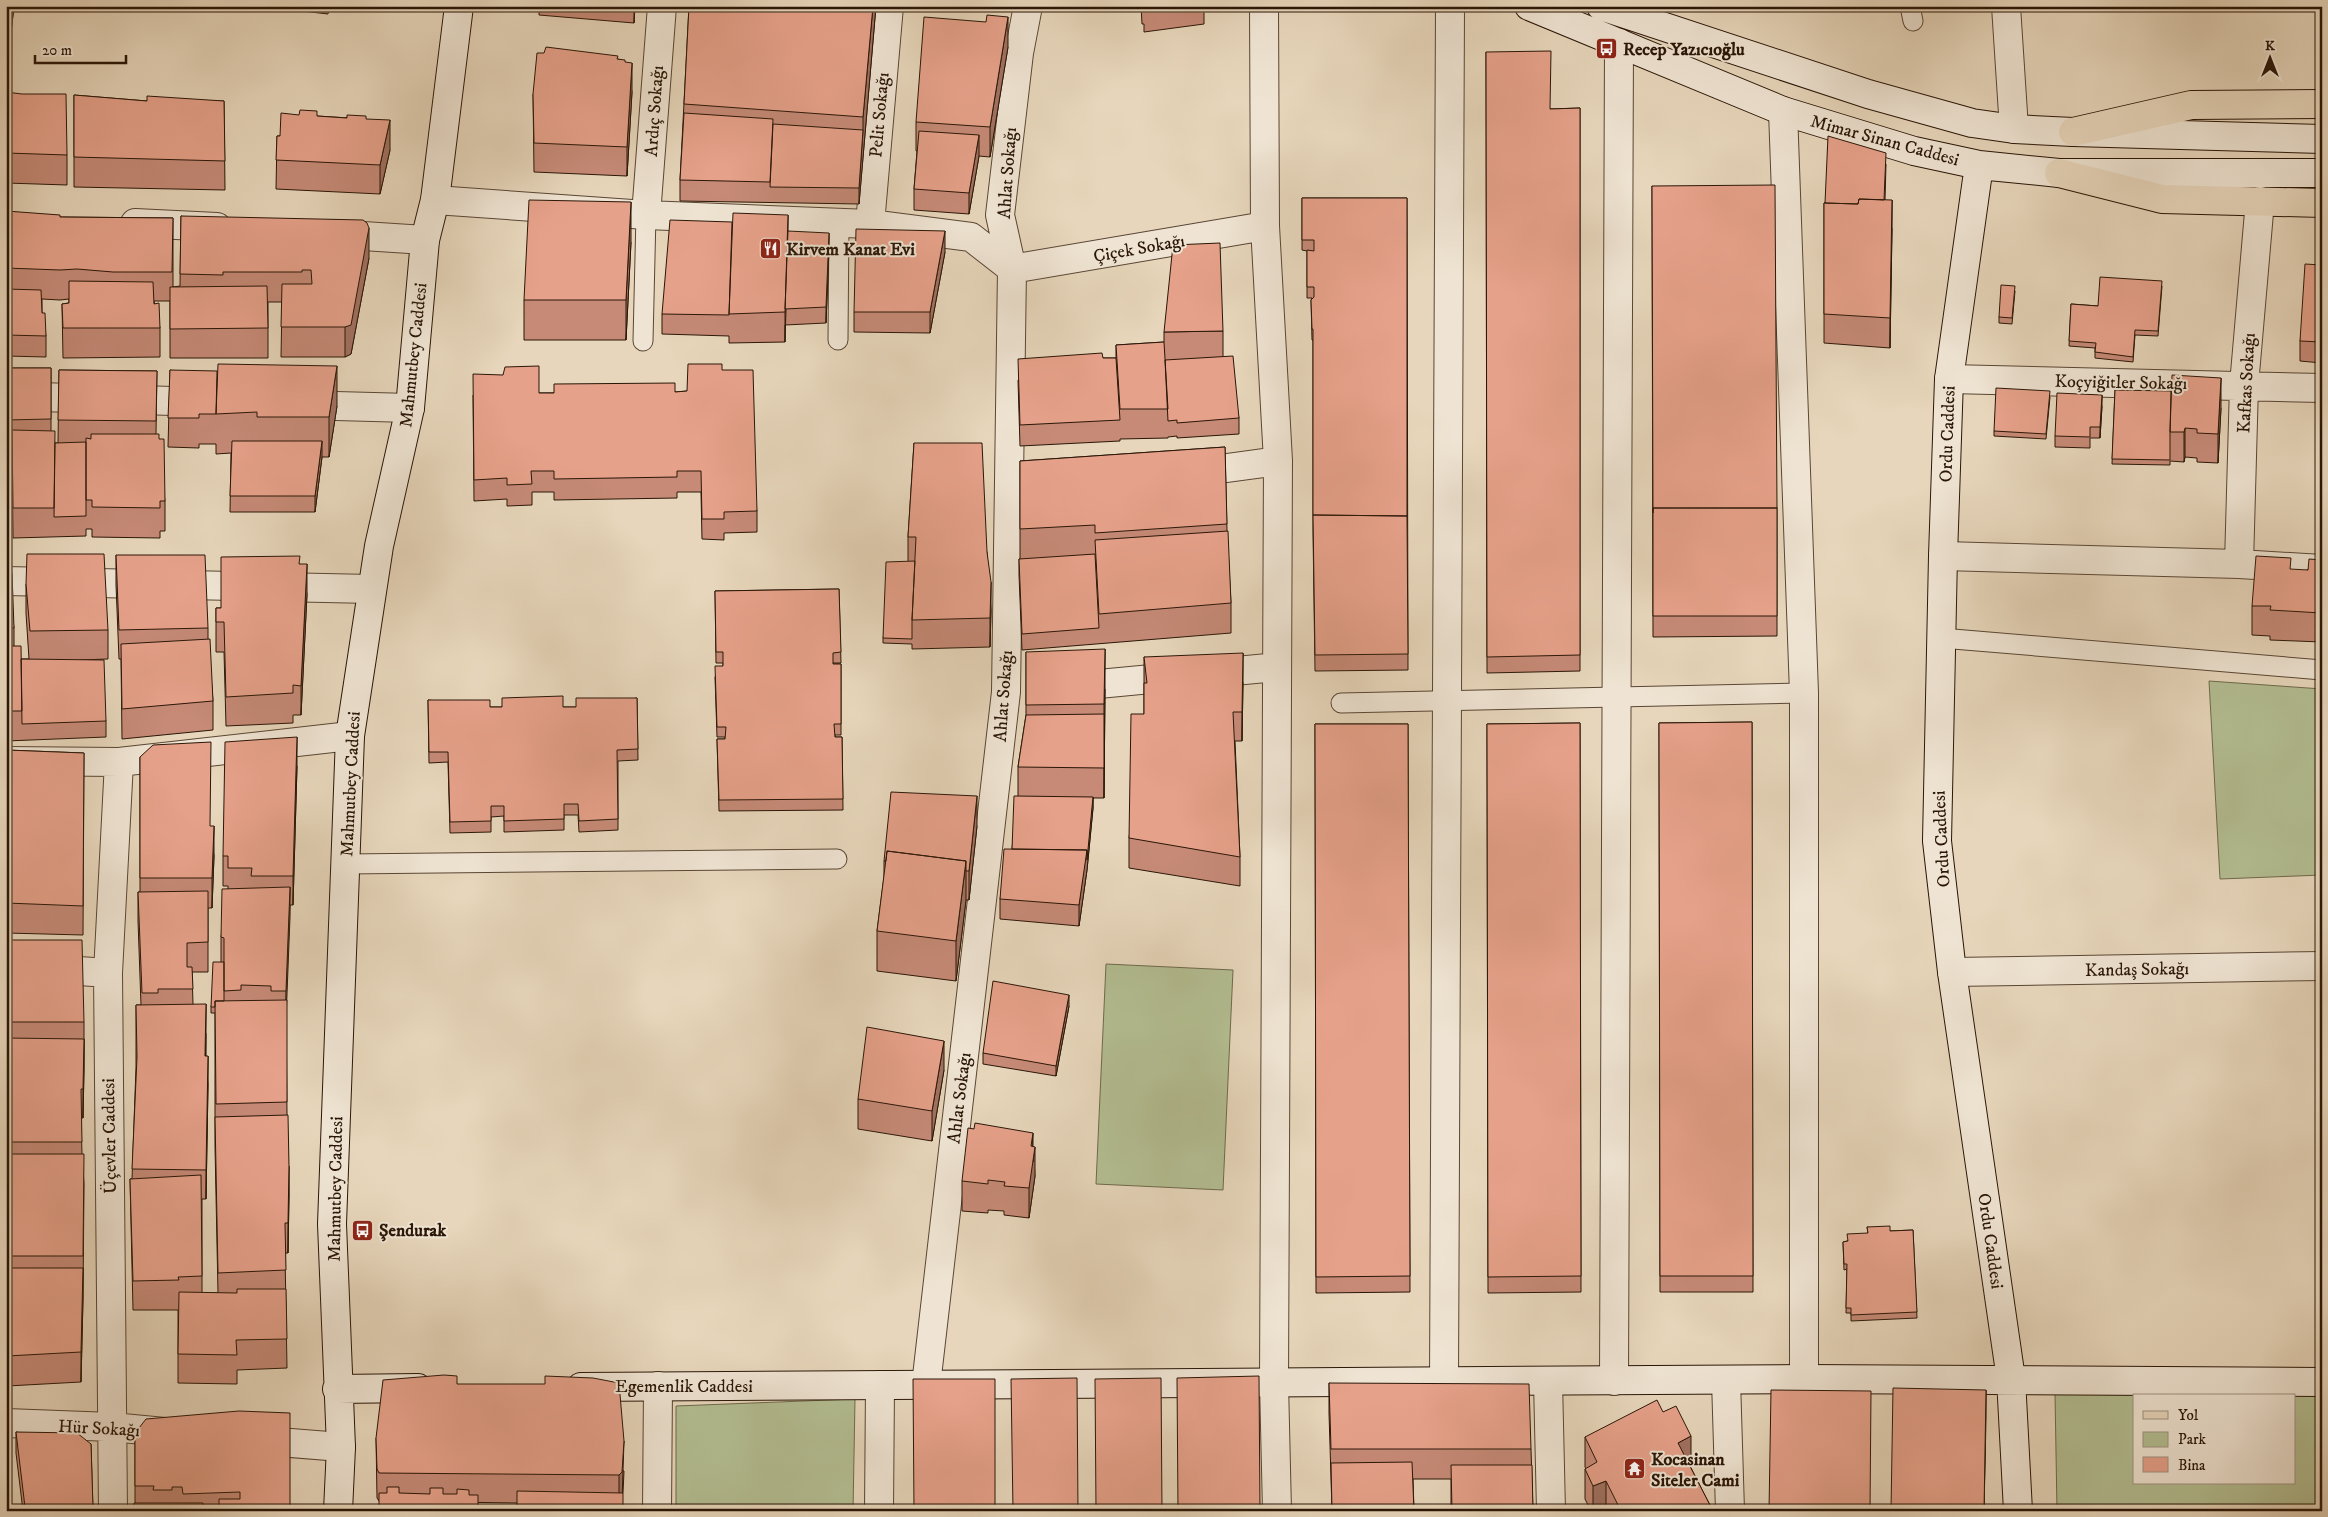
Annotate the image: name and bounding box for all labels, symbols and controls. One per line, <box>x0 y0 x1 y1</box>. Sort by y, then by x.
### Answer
scale bar <box>35 32 126 64</box>
north arrow <box>2246 32 2296 82</box>
bus stop icon: Recep Yazıcıoğlu <box>1595 37 1619 61</box>
text: K <box>2265 37 2276 55</box>
place label: Recep Yazıcıoğlu <box>1623 39 1745 61</box>
text: 20 m <box>42 41 72 60</box>
street label: Ardıç Sokağı <box>641 65 669 157</box>
street label: Pelit Sokağı <box>865 72 895 159</box>
street label: Mimar Sinan Caddesi <box>1808 111 1961 171</box>
street label: Ahlat Sokağı <box>994 127 1022 220</box>
street label: Çiçek Sokağı <box>1092 230 1187 268</box>
restaurant icon: Kirvem Kanat Evi <box>758 237 782 261</box>
place label: Kirvem Kanat Evi <box>786 239 915 261</box>
street label: Mahmutbey Caddesi <box>395 282 433 429</box>
street label: Kafkas Sokağı <box>2233 332 2261 434</box>
street label: Koçyiğitler Sokağı <box>2054 371 2188 395</box>
street label: Ordu Caddesi <box>1935 385 1961 483</box>
street label: Ahlat Sokağı <box>990 650 1018 743</box>
street label: Mahmutbey Caddesi <box>336 711 366 857</box>
street label: Ordu Caddesi <box>1928 790 1956 888</box>
street label: Kandaş Sokağı <box>2085 958 2189 982</box>
street label: Ahlat Sokağı <box>943 1051 976 1145</box>
street label: Üçevler Caddesi <box>98 1078 122 1194</box>
street label: Mahmutbey Caddesi <box>324 1116 348 1262</box>
street label: Ordu Caddesi <box>1972 1192 2008 1291</box>
bus stop icon: Şendurak <box>351 1218 375 1242</box>
place label: Şendurak <box>379 1220 447 1242</box>
street label: Egemenlik Caddesi <box>615 1376 753 1398</box>
legend <box>2133 1394 2296 1484</box>
text: Yol <box>2178 1406 2199 1425</box>
street label: Hür Sokağı <box>57 1416 141 1442</box>
text: Park <box>2178 1430 2207 1449</box>
place label: Kocasinan Siteler Cami <box>1651 1449 1740 1492</box>
text: Bina <box>2178 1456 2206 1475</box>
temple icon: Kocasinan Siteler Cami <box>1623 1457 1647 1481</box>

